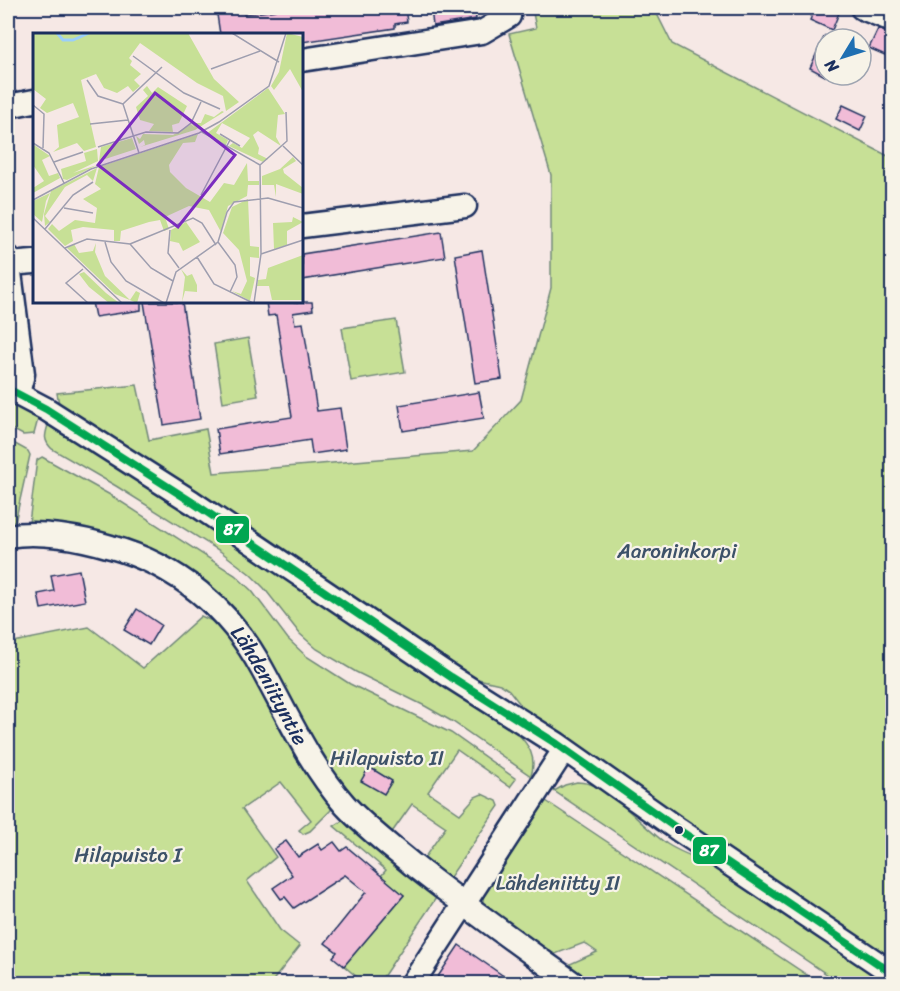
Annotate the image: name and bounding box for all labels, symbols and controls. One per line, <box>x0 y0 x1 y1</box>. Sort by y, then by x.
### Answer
north arrow <box>813 27 873 87</box>
inset map <box>33 33 303 303</box>
text: N <box>816 52 847 80</box>
line badge: 87 <box>215 515 250 544</box>
text: 87 <box>223 515 244 544</box>
park label: Aaroninkorpi <box>616 532 738 570</box>
street label: Lähdeniityntie <box>220 617 319 753</box>
park label: Hilapuisto II <box>330 739 445 777</box>
unlabelled marker <box>673 824 685 836</box>
park label: Hilapuisto I <box>74 836 183 874</box>
line badge: 87 <box>692 836 727 865</box>
text: 87 <box>699 836 720 865</box>
park label: Lähdeniitty II <box>496 864 621 902</box>

